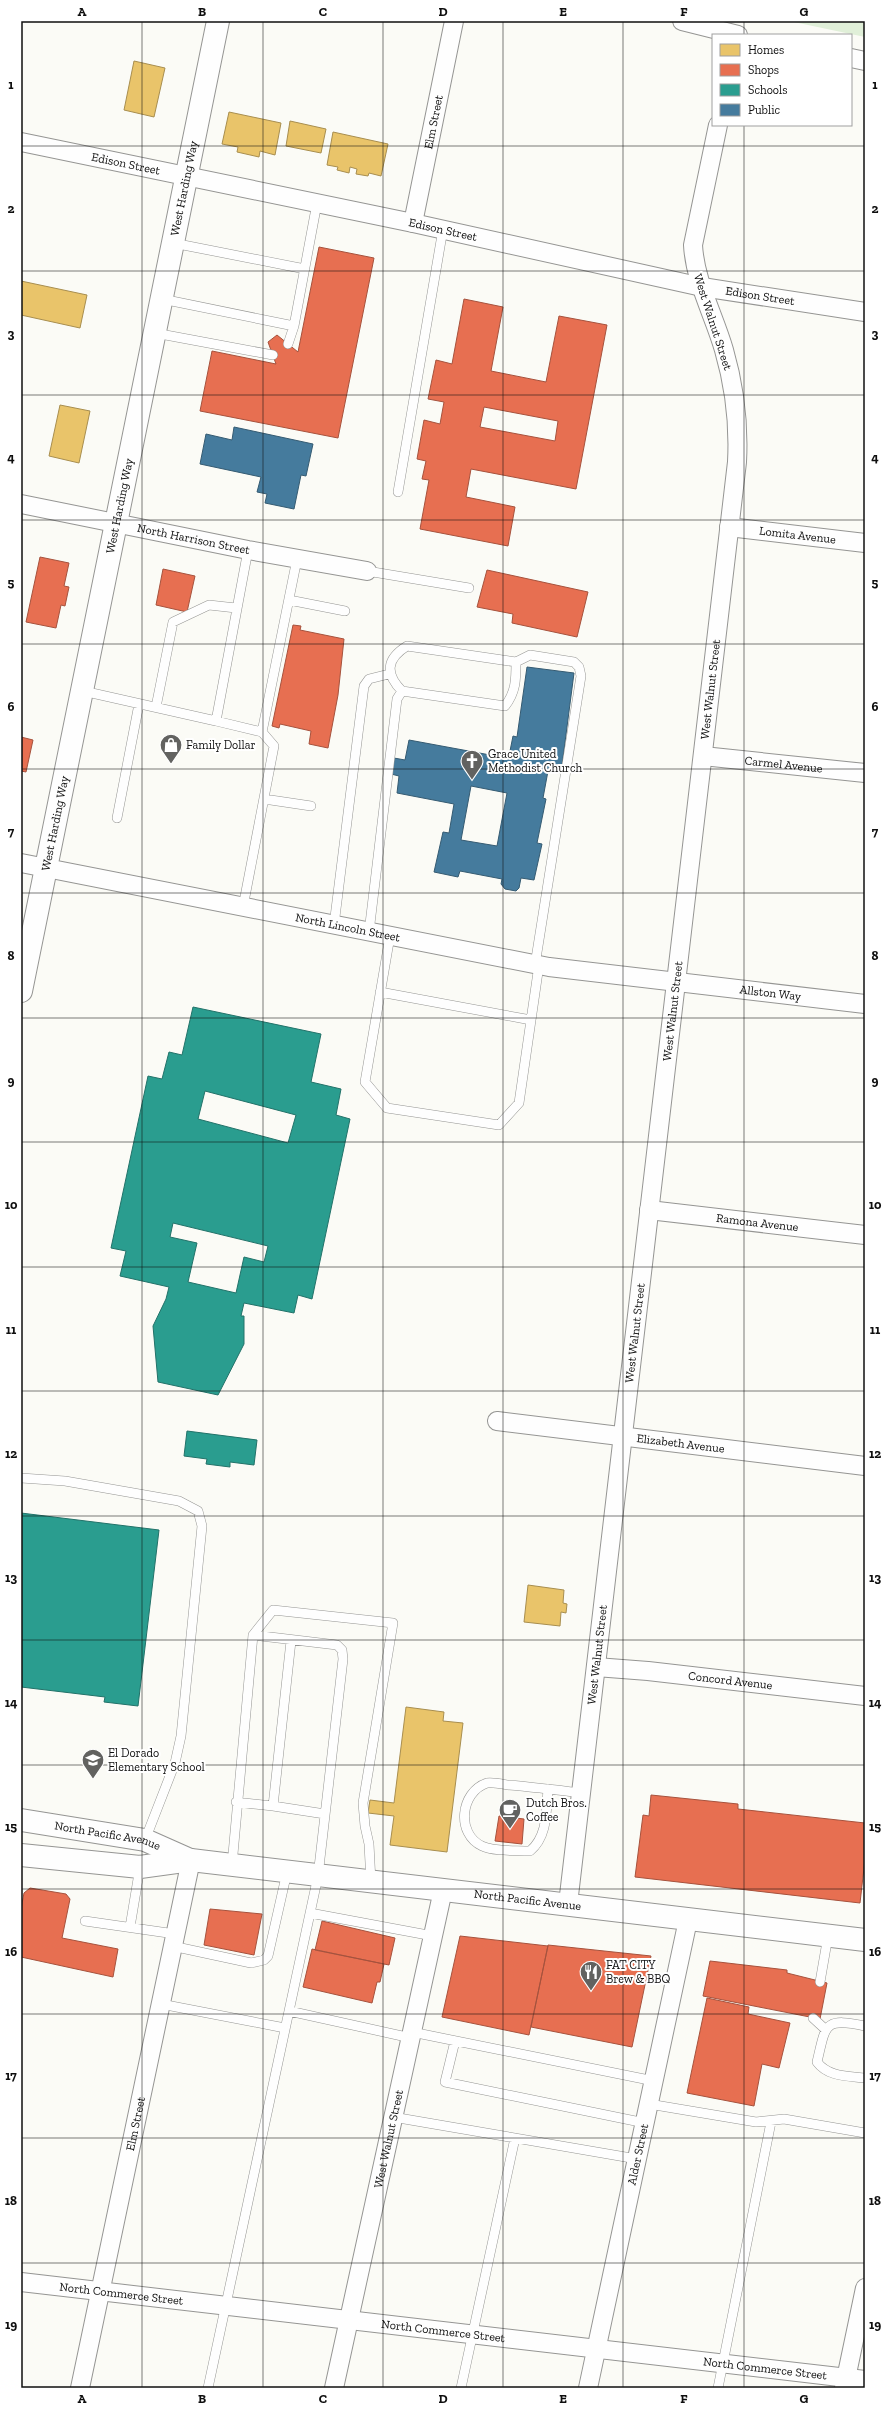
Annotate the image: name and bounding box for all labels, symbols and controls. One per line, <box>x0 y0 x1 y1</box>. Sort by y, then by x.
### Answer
text: A <box>78 4 87 19</box>
text: B <box>198 4 206 19</box>
text: C <box>319 4 327 19</box>
text: D <box>438 4 448 19</box>
text: E <box>559 4 567 19</box>
text: F <box>680 4 688 19</box>
text: G <box>800 4 809 19</box>
legend <box>712 34 852 126</box>
text: Homes <box>748 43 784 57</box>
text: Shops <box>748 63 779 77</box>
text: 1 <box>8 77 14 92</box>
text: 1 <box>872 77 878 92</box>
text: Schools <box>748 83 787 97</box>
street label: Elm Street <box>421 93 446 150</box>
text: Public <box>748 103 781 117</box>
street label: West Harding Way <box>168 139 201 237</box>
street label: Edison Street <box>90 150 162 178</box>
text: 2 <box>8 201 15 216</box>
text: 2 <box>872 201 879 216</box>
street label: Edison Street <box>408 215 479 244</box>
street label: West Walnut Street <box>691 272 735 372</box>
street label: Edison Street <box>725 284 796 308</box>
text: 3 <box>8 326 15 341</box>
text: 3 <box>872 326 879 341</box>
text: 4 <box>7 450 15 465</box>
text: 4 <box>871 450 879 465</box>
street label: West Harding Way <box>103 456 136 555</box>
street label: North Harrison Street <box>136 521 252 557</box>
street label: Lomita Avenue <box>758 524 837 547</box>
text: 5 <box>8 575 15 590</box>
text: 5 <box>872 575 879 590</box>
street label: West Walnut Street <box>698 638 723 740</box>
text: 6 <box>8 699 15 714</box>
text: 6 <box>872 699 879 714</box>
shop icon: Family Dollar <box>158 732 184 765</box>
place label: Family Dollar <box>186 738 256 752</box>
place label: Grace United Methodist Church <box>488 747 582 775</box>
church icon: Grace United Methodist Church <box>459 748 485 781</box>
street label: Carmel Avenue <box>744 753 824 776</box>
street label: West Harding Way <box>39 774 72 872</box>
text: 7 <box>8 824 15 839</box>
text: 7 <box>872 824 879 839</box>
street label: North Lincoln Street <box>294 910 402 945</box>
text: 8 <box>7 948 15 963</box>
text: 8 <box>871 948 879 963</box>
street label: West Walnut Street <box>660 960 686 1062</box>
street label: Allston Way <box>739 982 803 1004</box>
text: 9 <box>8 1073 15 1088</box>
text: 9 <box>872 1073 879 1088</box>
text: 10 <box>5 1197 18 1212</box>
text: 10 <box>869 1197 882 1212</box>
street label: Ramona Avenue <box>715 1211 800 1234</box>
street label: West Walnut Street <box>622 1282 648 1384</box>
text: 11 <box>6 1322 17 1337</box>
text: 11 <box>870 1322 881 1337</box>
street label: Elizabeth Avenue <box>636 1431 726 1456</box>
text: 12 <box>5 1446 17 1461</box>
text: 12 <box>869 1446 881 1461</box>
text: 13 <box>5 1570 17 1585</box>
text: 13 <box>869 1570 881 1585</box>
street label: West Walnut Street <box>584 1603 610 1705</box>
street label: Concord Avenue <box>687 1669 773 1692</box>
text: 14 <box>5 1695 18 1710</box>
text: 14 <box>869 1695 882 1710</box>
place label: El Dorado Elementary School <box>108 1746 205 1774</box>
school or university icon: El Dorado Elementary School <box>80 1747 106 1780</box>
place label: Dutch Bros. Coffee <box>526 1796 587 1824</box>
cafe icon: Dutch Bros. Coffee <box>497 1797 523 1830</box>
text: 15 <box>5 1819 17 1834</box>
street label: North Pacific Avenue <box>53 1819 163 1853</box>
text: 15 <box>869 1819 881 1834</box>
street label: North Pacific Avenue <box>473 1887 582 1913</box>
text: 16 <box>5 1944 17 1959</box>
text: 16 <box>869 1944 881 1959</box>
place label: FAT CITY Brew & BBQ <box>606 1958 670 1986</box>
restaurant icon: FAT CITY Brew & BBQ <box>578 1959 604 1992</box>
text: 17 <box>5 2068 17 2083</box>
text: 17 <box>869 2068 881 2083</box>
street label: West Walnut Street <box>371 2088 406 2189</box>
street label: Elm Street <box>123 2095 148 2152</box>
street label: Alder Street <box>625 2122 651 2186</box>
text: 18 <box>5 2193 17 2208</box>
text: 18 <box>869 2193 881 2208</box>
street label: North Commerce Street <box>59 2280 185 2308</box>
text: 19 <box>5 2317 17 2332</box>
street label: North Commerce Street <box>381 2317 506 2345</box>
text: 19 <box>869 2317 881 2332</box>
street label: North Commerce Street <box>702 2354 828 2383</box>
text: A <box>78 2391 87 2406</box>
text: B <box>198 2391 206 2406</box>
text: C <box>319 2391 327 2406</box>
text: D <box>438 2391 448 2406</box>
text: E <box>559 2391 567 2406</box>
text: F <box>680 2391 688 2406</box>
text: G <box>800 2391 809 2406</box>

